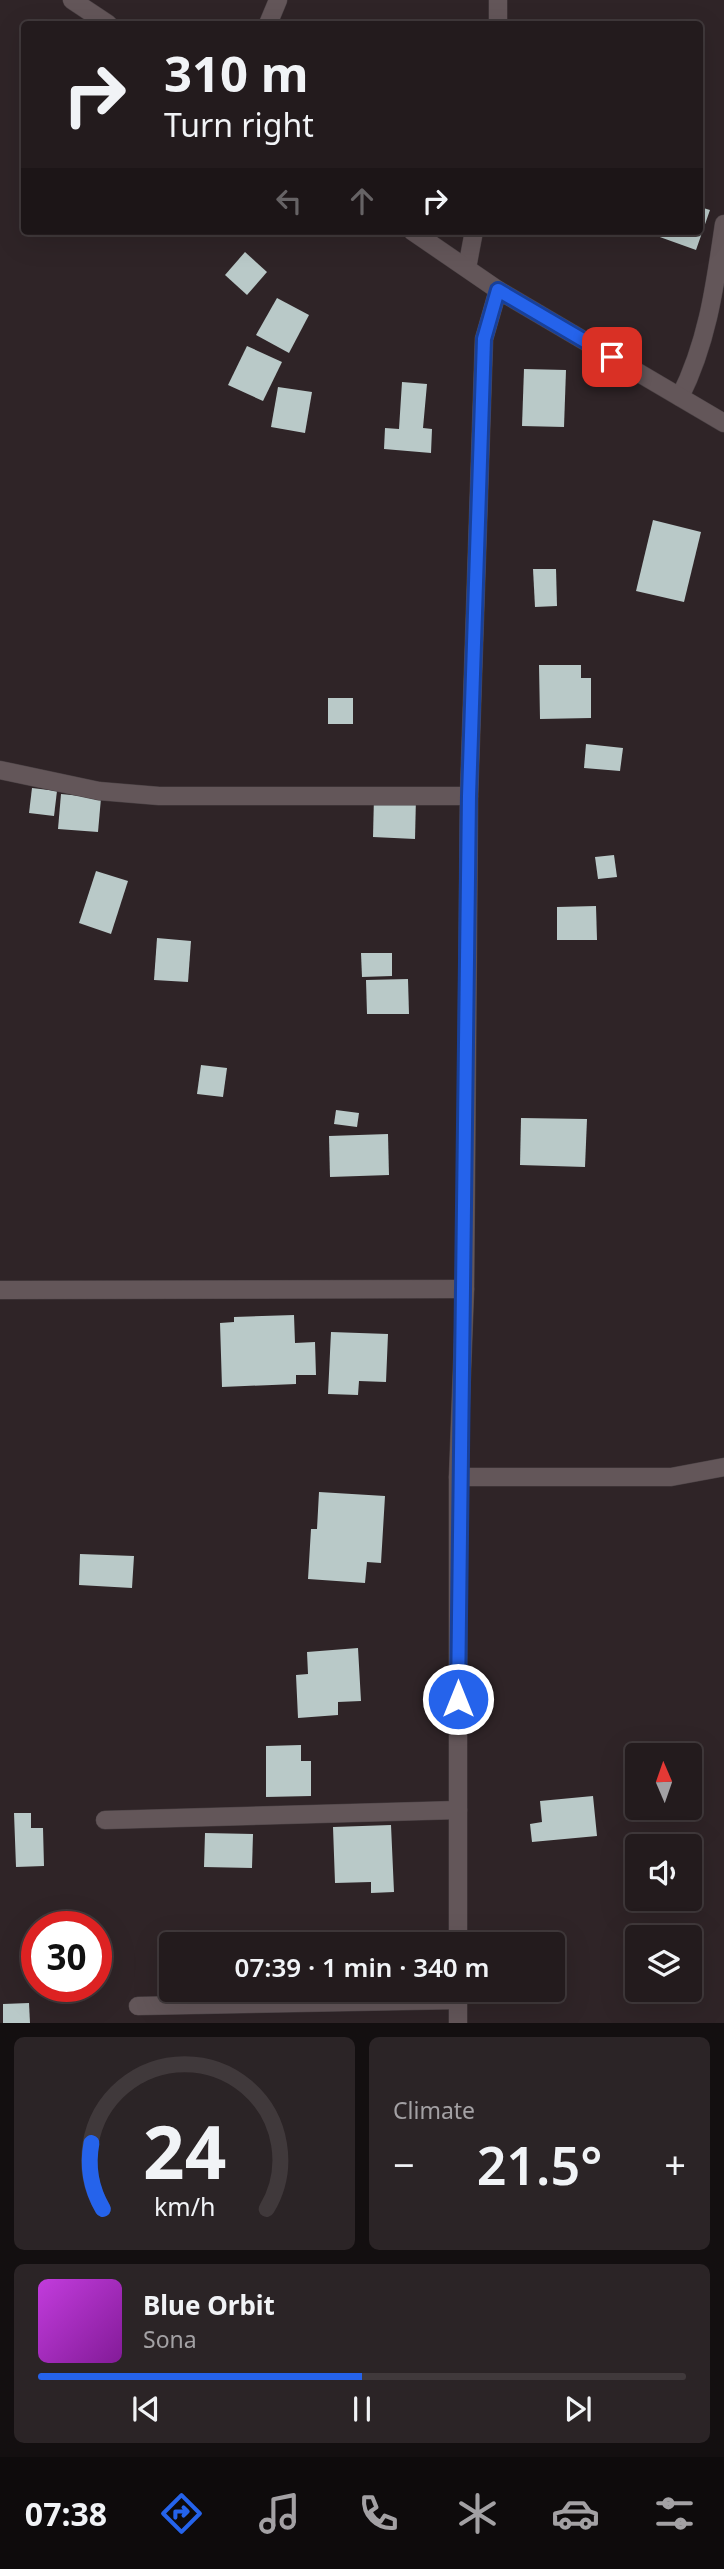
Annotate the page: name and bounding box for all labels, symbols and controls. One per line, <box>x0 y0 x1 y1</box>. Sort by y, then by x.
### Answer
text: 310 m <box>164 40 309 106</box>
icon: right <box>49 49 140 140</box>
text: Turn right <box>164 103 314 146</box>
icon: left <box>270 182 308 220</box>
icon: ahead <box>343 182 381 220</box>
icon: right <box>416 182 454 220</box>
pin <box>582 327 642 387</box>
icon: arrive <box>593 338 631 376</box>
position arrow <box>421 1662 495 1736</box>
north arrow <box>625 1743 702 1820</box>
map controls <box>625 1743 702 2002</box>
button: sound <box>625 1834 702 1911</box>
speed limit sign: 30 <box>21 1911 112 2002</box>
button: layers <box>625 1925 702 2002</box>
text: 07:39 · 1 min · 340 m <box>235 1949 489 1985</box>
text: Climate <box>393 2094 475 2126</box>
text: 24 <box>143 2102 226 2201</box>
text: 21.5° <box>477 2129 602 2200</box>
text: − <box>393 2138 415 2190</box>
text: + <box>664 2138 686 2190</box>
text: km/h <box>154 2189 215 2223</box>
text: Blue Orbit <box>143 2287 275 2323</box>
text: Sona <box>143 2323 197 2355</box>
icon: previous <box>127 2390 165 2428</box>
icon: pause <box>343 2390 381 2428</box>
icon: next <box>559 2390 597 2428</box>
icon: directions <box>157 2489 206 2538</box>
icon: music <box>255 2489 304 2538</box>
icon: phone <box>354 2489 403 2538</box>
icon: climate <box>453 2489 502 2538</box>
icon: car <box>551 2489 600 2538</box>
icon: filters <box>650 2489 699 2538</box>
text: 07:38 <box>25 2492 107 2535</box>

